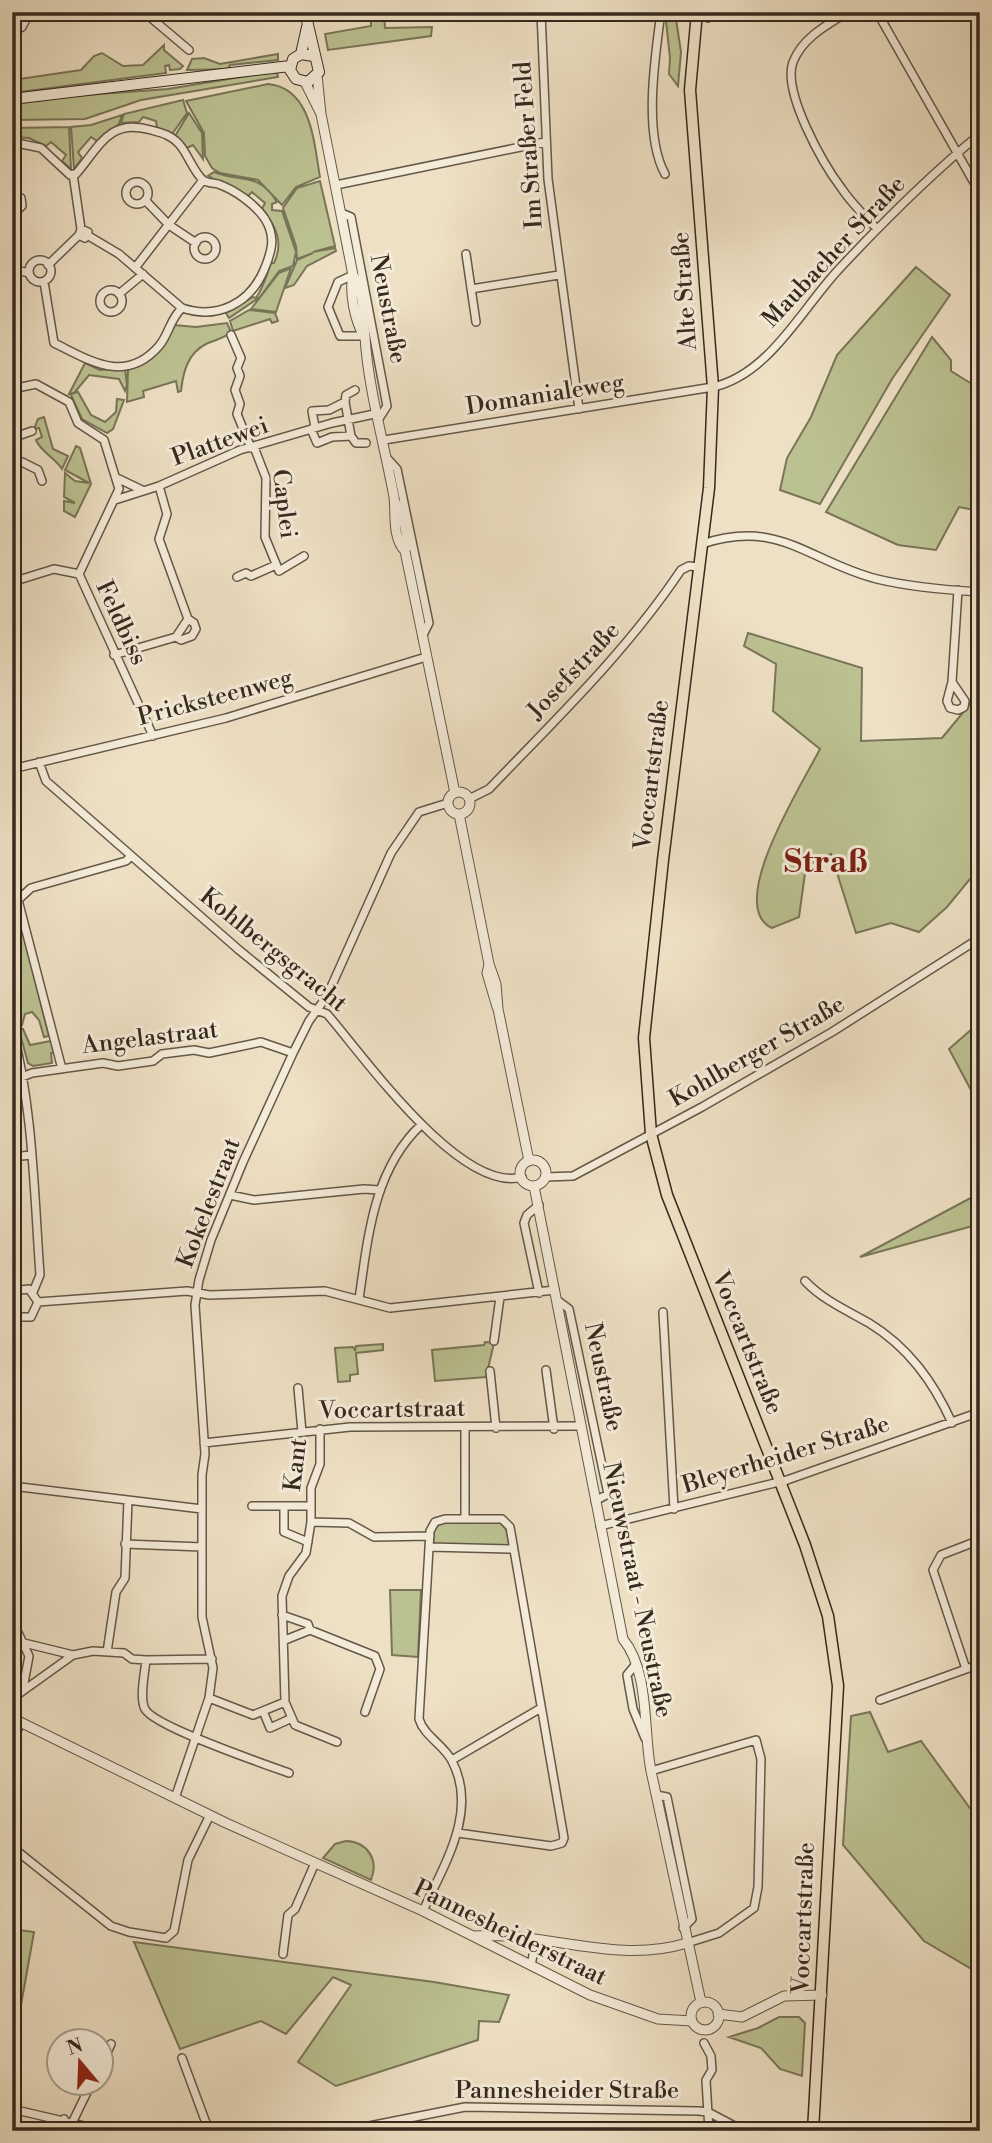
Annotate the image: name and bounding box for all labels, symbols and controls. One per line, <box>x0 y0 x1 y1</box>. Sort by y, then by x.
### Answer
street label: Im Straßer Feld <box>508 60 550 230</box>
street label: Maubacher Straße <box>756 170 912 334</box>
street label: Alte Straße <box>666 230 704 353</box>
street label: Neustraße <box>363 252 413 366</box>
street label: Domanialeweg <box>464 368 627 422</box>
street label: Plattewei <box>167 411 273 473</box>
street label: Caplei <box>265 468 303 540</box>
street label: Feldbiss <box>88 576 154 670</box>
street label: Josefstraße <box>521 616 627 727</box>
street label: Pricksteenweg <box>134 663 296 733</box>
street label: Voccartstraße <box>628 698 676 853</box>
district label: Straß <box>784 842 868 882</box>
street label: Kohlbergsgracht <box>193 881 353 1019</box>
street label: Kohlberger Straße <box>664 990 850 1114</box>
street label: Angelastraat <box>79 1015 220 1061</box>
street label: Kokelestraat <box>170 1133 248 1272</box>
street label: Voccartstraße <box>704 1266 789 1419</box>
street label: Neustraße <box>577 1320 629 1434</box>
street label: Voccartstraat <box>317 1394 466 1426</box>
street label: Bleyerheider Straße <box>678 1409 893 1501</box>
street label: Kant <box>278 1436 314 1493</box>
street label: Nieuwstraat - Neustraße <box>595 1459 679 1721</box>
street label: Voccartstraße <box>786 1842 822 1995</box>
street label: Pannesheiderstraat <box>408 1873 612 1993</box>
north arrow <box>46 2028 116 2098</box>
text: N <box>64 2033 86 2061</box>
street label: Pannesheider Straße <box>455 2076 679 2106</box>

